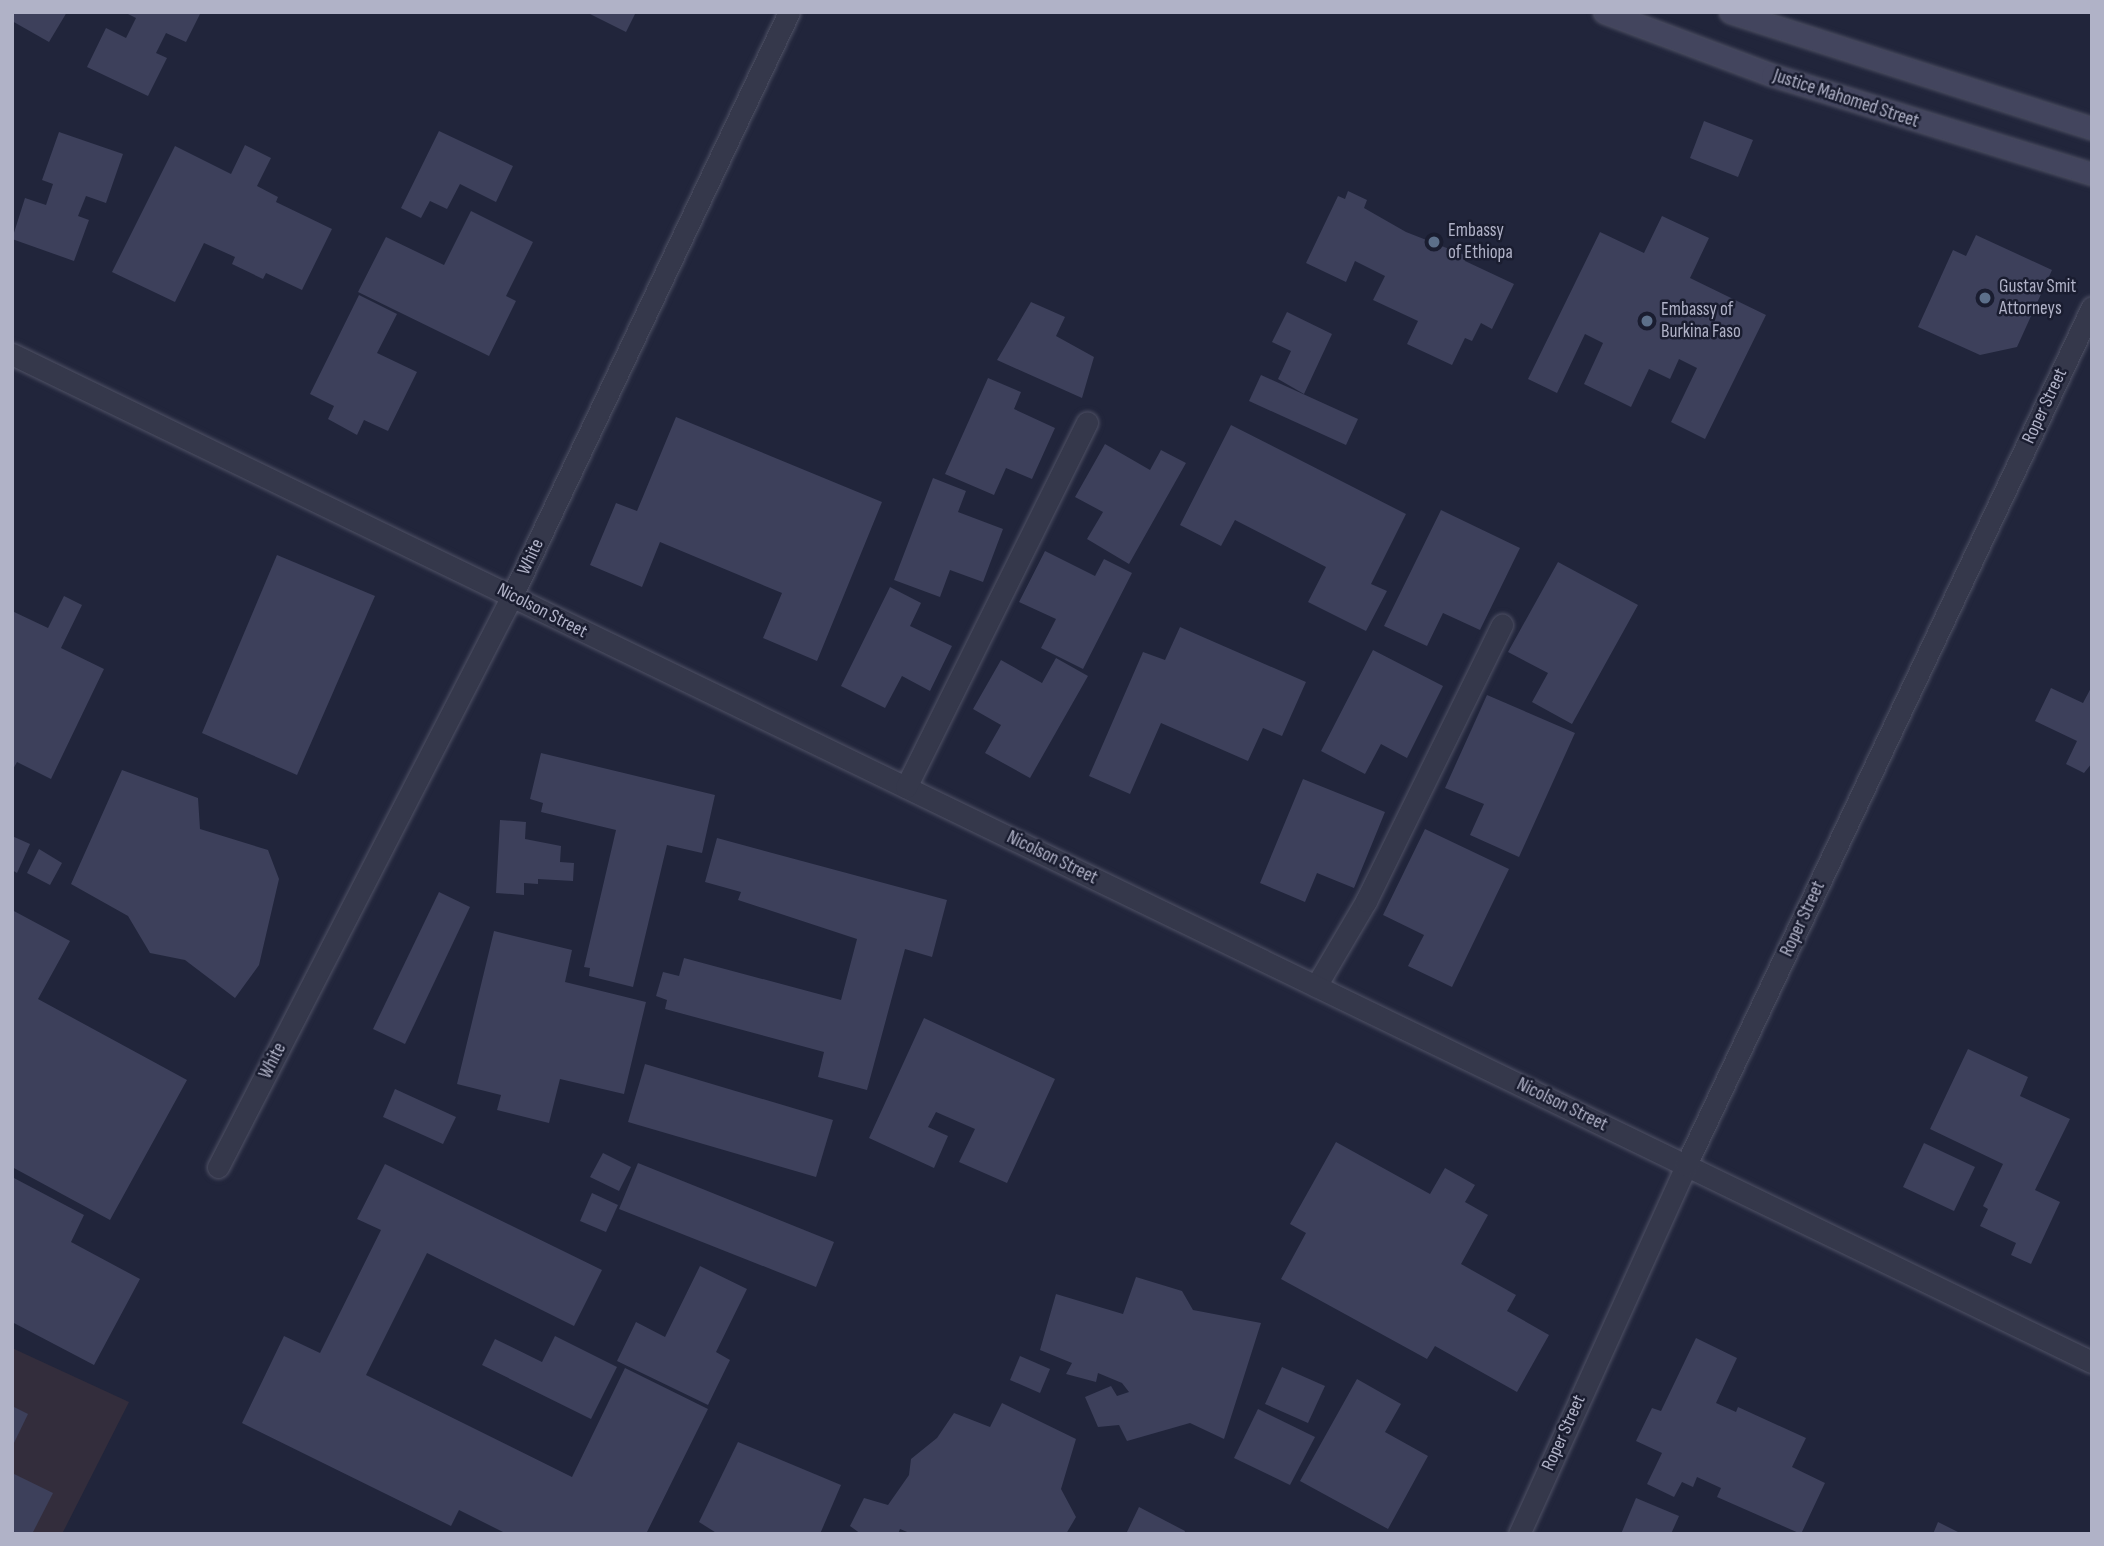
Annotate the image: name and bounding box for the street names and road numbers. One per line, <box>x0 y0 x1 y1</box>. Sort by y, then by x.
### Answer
street label: Justice Mahomed Street <box>1770 65 1922 133</box>
street label: Roper Street <box>2018 365 2072 447</box>
street label: White <box>513 535 549 579</box>
street label: Nicolson Street <box>493 579 591 643</box>
street label: Nicolson Street <box>1003 826 1101 890</box>
street label: Roper Street <box>1776 878 1830 960</box>
street label: White <box>254 1039 292 1083</box>
street label: Nicolson Street <box>1513 1073 1611 1137</box>
street label: Roper Street <box>1537 1392 1591 1474</box>

